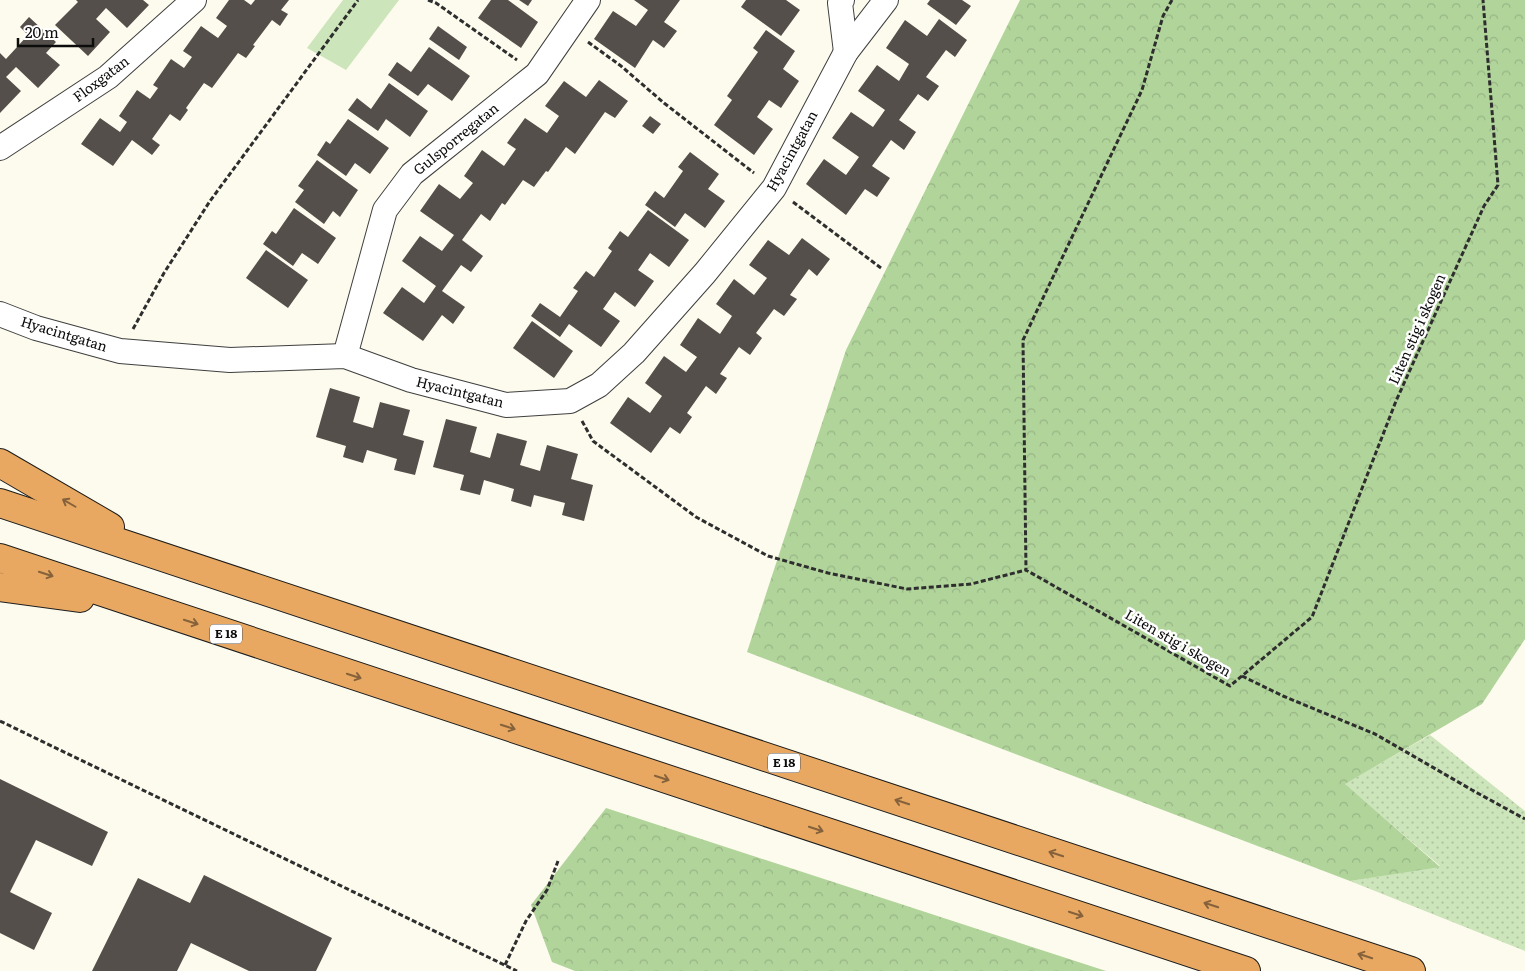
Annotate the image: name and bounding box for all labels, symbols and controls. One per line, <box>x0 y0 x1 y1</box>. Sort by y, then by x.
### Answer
scale bar <box>18 15 92 47</box>
text: 20 m <box>25 20 59 43</box>
street label: Floxgatan <box>68 50 133 106</box>
street label: Gulsporregatan <box>408 98 502 179</box>
street label: Hyacintgatan <box>761 106 822 195</box>
street label: Liten stig i skogen <box>1383 270 1450 387</box>
street label: Hyacintgatan <box>18 310 110 356</box>
street label: Hyacintgatan <box>414 370 506 412</box>
one-way arrow <box>63 498 77 508</box>
one-way arrow <box>38 569 54 579</box>
street label: Liten stig i skogen <box>1122 604 1235 681</box>
one-way arrow <box>183 618 198 627</box>
road number: E 18 <box>210 624 242 644</box>
one-way arrow <box>345 672 361 681</box>
one-way arrow <box>500 723 515 732</box>
road number: E 18 <box>768 754 800 772</box>
one-way arrow <box>654 773 670 783</box>
one-way arrow <box>895 797 911 807</box>
one-way arrow <box>808 824 824 834</box>
one-way arrow <box>1049 848 1065 858</box>
one-way arrow <box>1203 899 1219 909</box>
one-way arrow <box>1068 910 1084 920</box>
one-way arrow <box>1357 950 1373 960</box>

